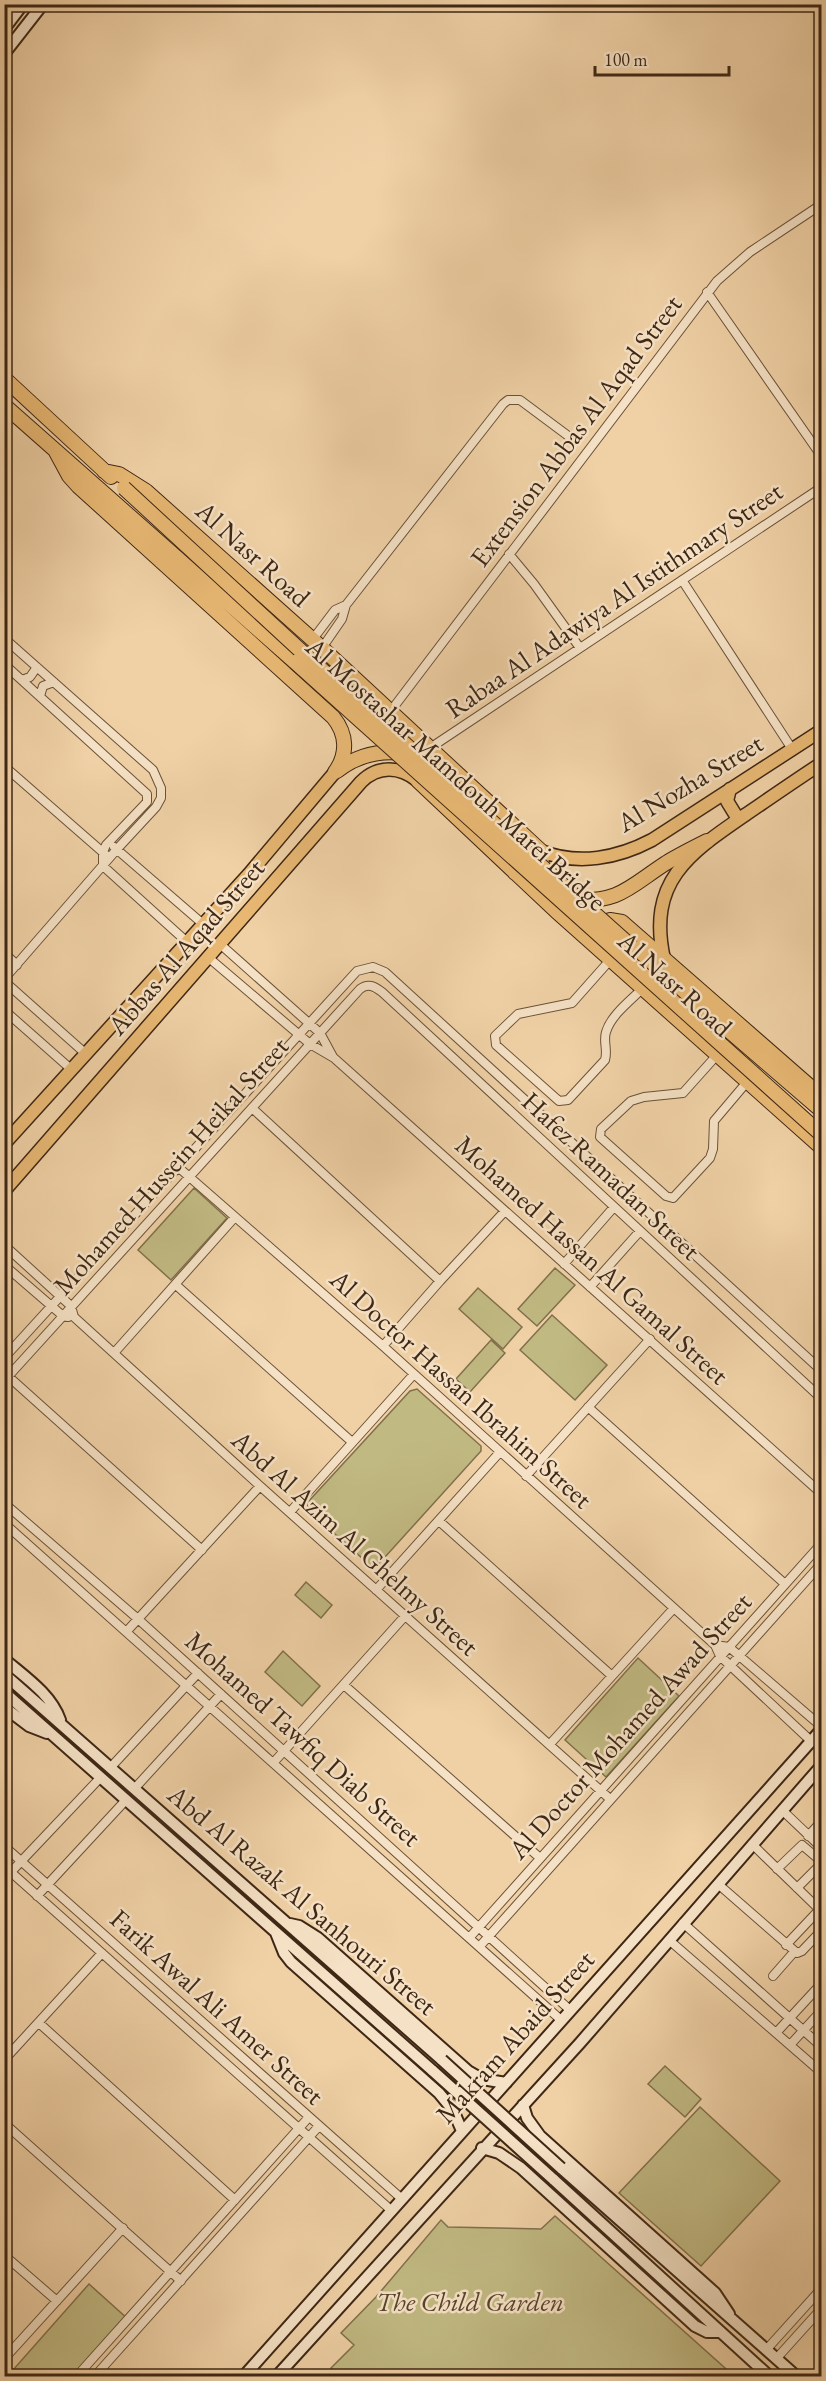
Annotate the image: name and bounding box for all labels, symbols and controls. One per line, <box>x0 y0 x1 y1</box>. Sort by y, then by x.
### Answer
scale bar <box>595 39 728 77</box>
text: 100 m <box>604 48 648 71</box>
street label: Extension Abbas Al Aqad Street <box>462 287 690 574</box>
street label: Rabaa Al Adawiya Al Istithmary Street <box>438 473 790 726</box>
street label: Al Nasr Road <box>188 492 318 614</box>
street label: Al Mostashar Mamdouh Marei Bridge <box>298 628 614 918</box>
street label: Al Nozha Street <box>609 725 770 840</box>
street label: Abbas Al Aqad Street <box>99 851 272 1043</box>
street label: Al Nasr Road <box>610 922 740 1044</box>
street label: Mohamed Hussein Heikal Street <box>45 1029 296 1302</box>
street label: Hafez Ramadan Street <box>515 1084 708 1268</box>
street label: Mohamed Hassan Al Gamal Street <box>448 1127 737 1392</box>
street label: Al Doctor Hassan Ibrahim Street <box>322 1261 600 1516</box>
street label: Abd Al Azim Al Ghelmy Street <box>224 1421 487 1663</box>
street label: Al Doctor Mohamed Awad Street <box>500 1585 759 1867</box>
street label: Mohamed Tawfiq Diab Street <box>178 1623 429 1854</box>
street label: Abd Al Razak Al Sanhouri Street <box>160 1776 444 2023</box>
street label: Farik Awal Ali Amer Street <box>103 1901 332 2112</box>
street label: Makram Abaid Street <box>428 1942 602 2131</box>
park label: The Child Garden <box>376 2284 564 2319</box>

